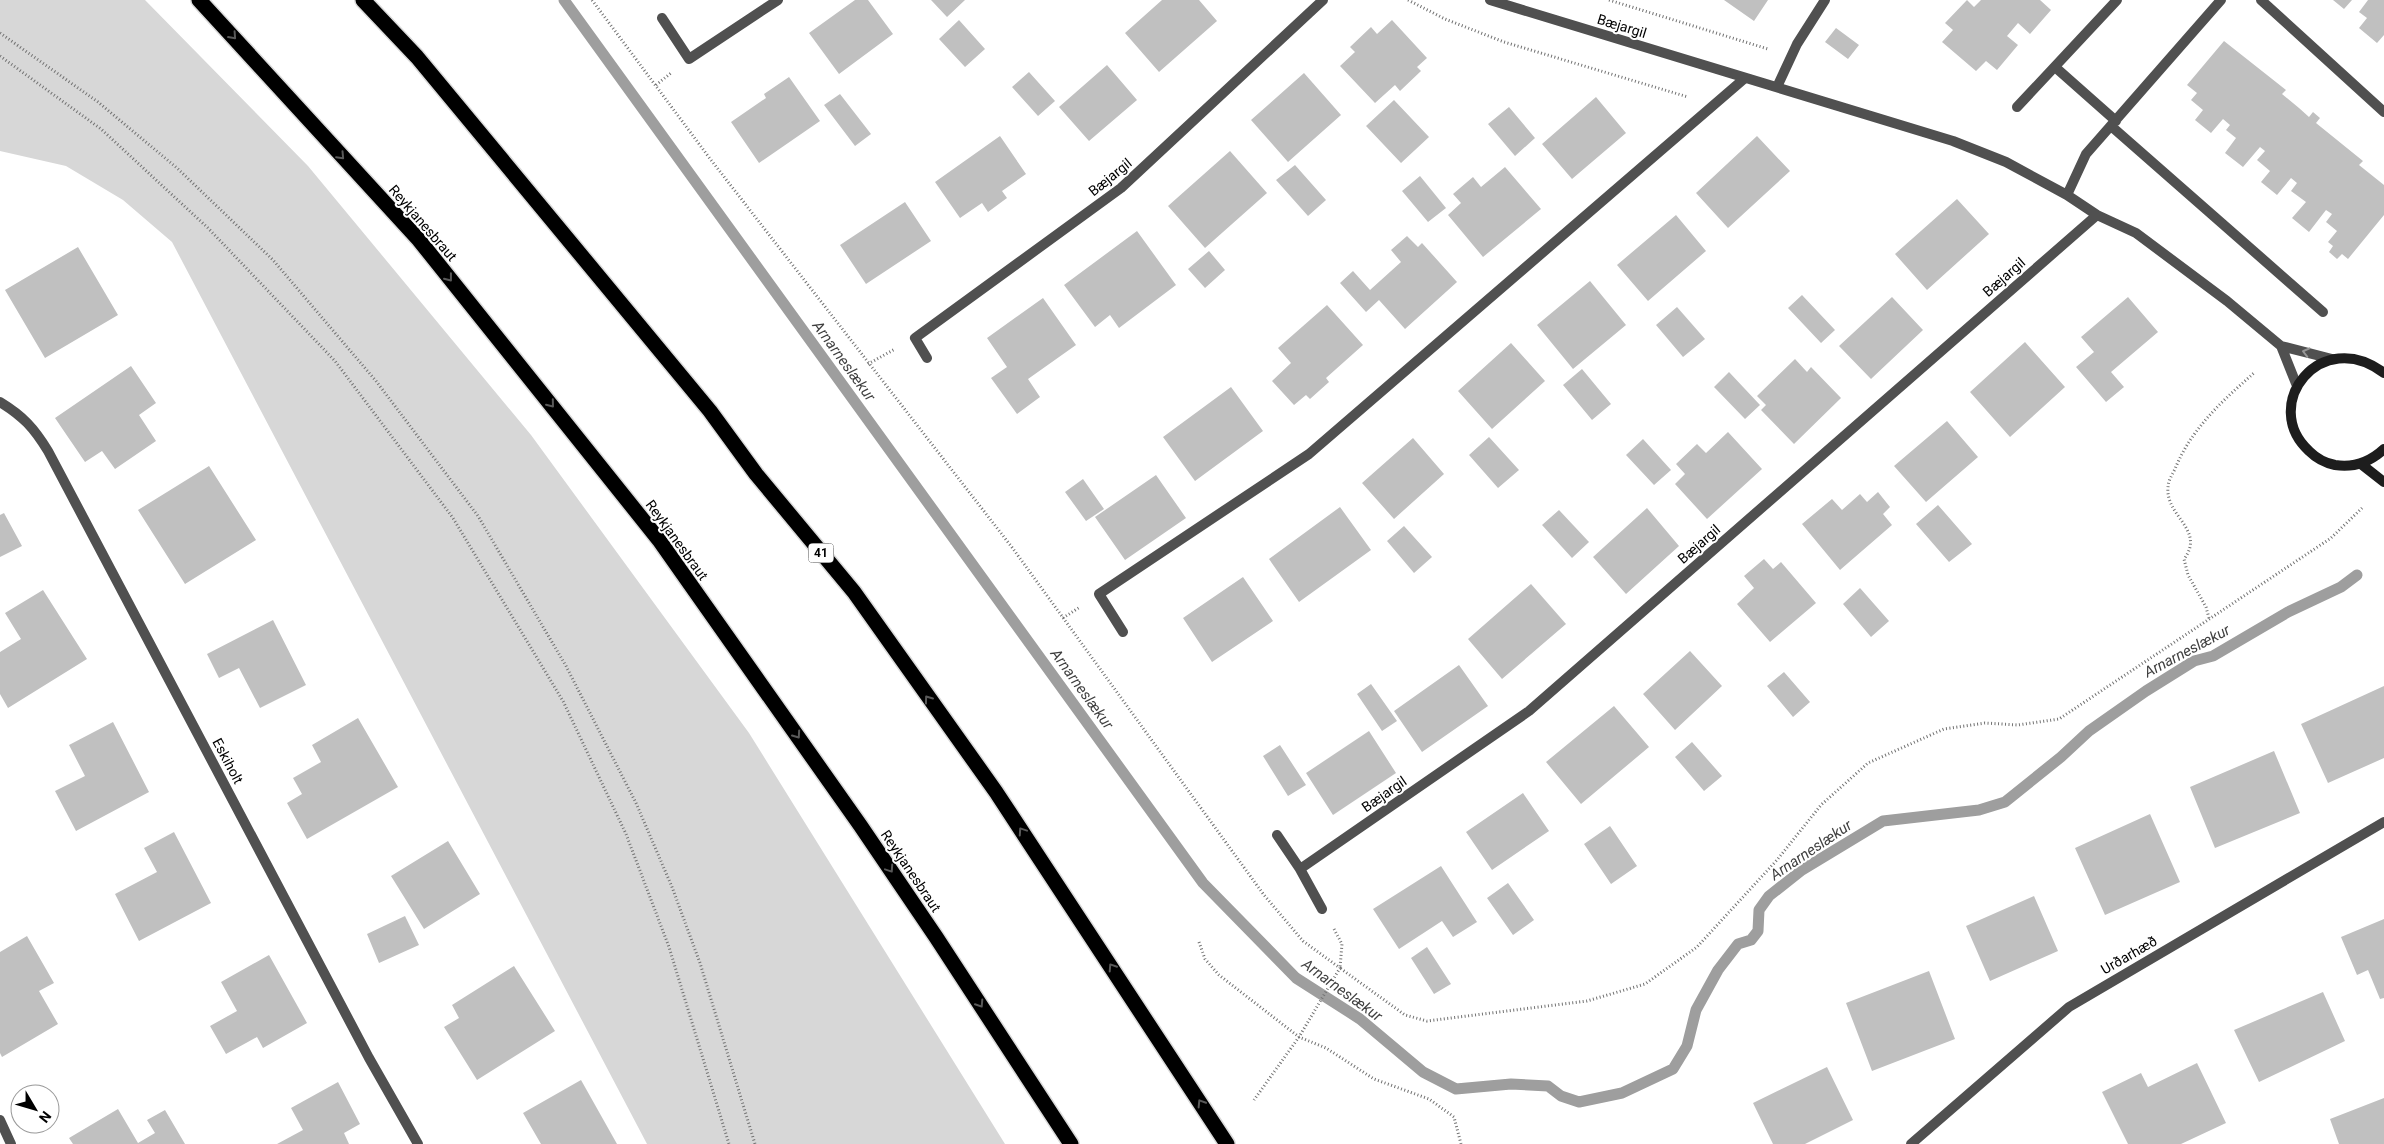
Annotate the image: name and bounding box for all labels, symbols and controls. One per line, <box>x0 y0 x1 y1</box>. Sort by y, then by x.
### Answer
street label: Bæjargil <box>1595 11 1649 41</box>
one-way arrow <box>227 30 236 39</box>
one-way arrow <box>335 151 344 160</box>
street label: Bæjargil <box>1085 155 1135 199</box>
street label: Reykjanesbraut <box>386 182 461 265</box>
street label: Bæjargil <box>1980 254 2028 300</box>
one-way arrow <box>444 272 452 281</box>
water label: Arnarneslækur <box>808 317 880 405</box>
one-way arrow <box>2303 348 2311 358</box>
one-way arrow <box>546 399 555 408</box>
street label: Reykjanesbraut <box>643 497 712 584</box>
street label: Bæjargil <box>1675 521 1723 567</box>
road number: 41 <box>808 544 834 562</box>
water label: Arnarneslækur <box>2140 620 2234 682</box>
water label: Arnarneslækur <box>1046 645 1118 733</box>
one-way arrow <box>925 695 934 705</box>
one-way arrow <box>791 730 800 739</box>
street label: Eskiholt <box>209 735 247 787</box>
street label: Bæjargil <box>1359 773 1409 815</box>
water label: Arnarneslækur <box>1766 815 1856 885</box>
street label: Reykjanesbraut <box>878 827 945 915</box>
one-way arrow <box>1019 827 1028 837</box>
one-way arrow <box>884 863 893 872</box>
street label: Urðarhæð <box>2098 933 2160 977</box>
water label: Arnarneslækur <box>1298 954 1386 1026</box>
one-way arrow <box>1109 963 1118 972</box>
one-way arrow <box>974 998 983 1008</box>
north arrow <box>10 1084 60 1134</box>
one-way arrow <box>1197 1099 1207 1108</box>
text: N <box>36 1108 55 1126</box>

